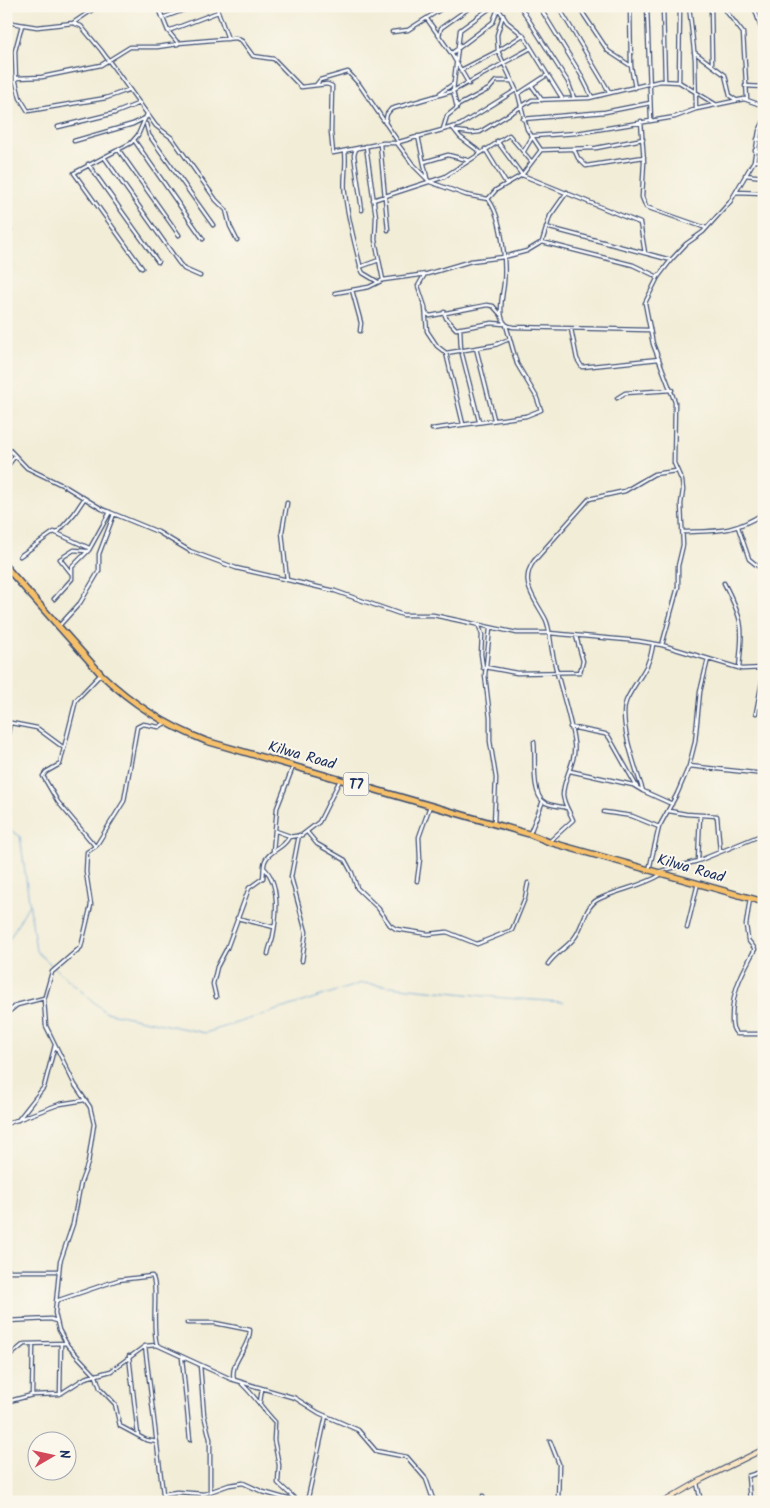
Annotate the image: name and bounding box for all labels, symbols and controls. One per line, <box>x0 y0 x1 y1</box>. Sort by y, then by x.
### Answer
street label: Kilwa Road <box>265 735 339 777</box>
road number: T7 <box>344 772 368 796</box>
street label: Kilwa Road <box>654 848 728 890</box>
north arrow <box>28 1430 78 1480</box>
text: N <box>52 1448 75 1460</box>

